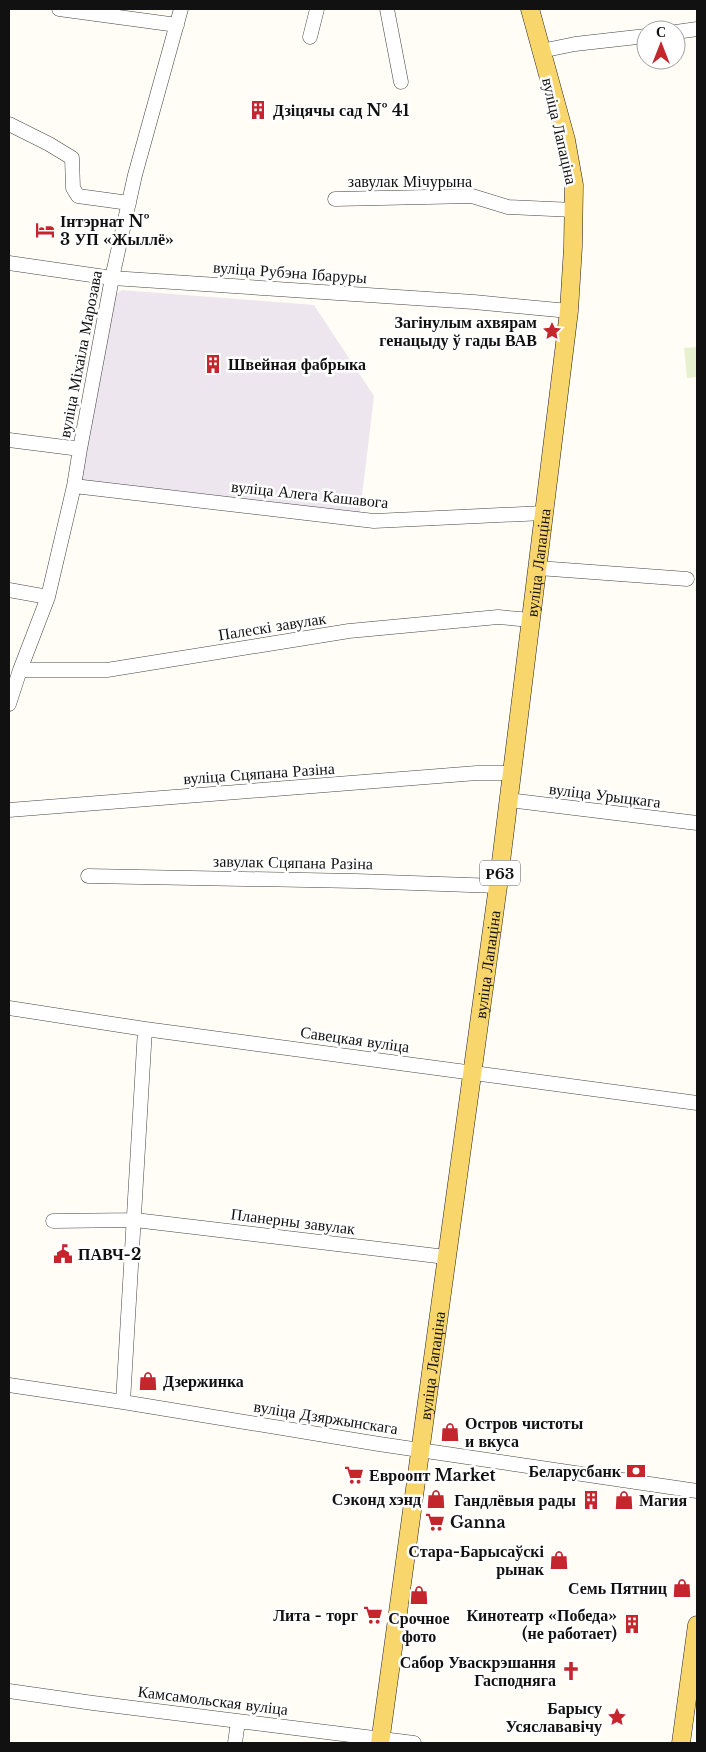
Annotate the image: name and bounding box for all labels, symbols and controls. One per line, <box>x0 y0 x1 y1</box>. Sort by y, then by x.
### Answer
north arrow <box>636 20 686 70</box>
text: С <box>656 23 666 41</box>
street label: вуліца Лапаціна <box>538 76 582 186</box>
building icon: Дзіцячы сад № 41 <box>247 99 269 121</box>
place label: Дзіцячы сад № 41 <box>273 100 410 120</box>
street label: завулак Мічурына <box>348 171 472 191</box>
place label: Інтэрнат № 3 УП «Жыллё» <box>60 211 174 249</box>
hotel icon: Інтэрнат № 3 УП «Жыллё» <box>34 219 56 241</box>
street label: вуліца Рубэна Ібаруры <box>212 257 368 287</box>
street label: вуліца Міхаіла Марозава <box>54 269 106 439</box>
place label: Загінулым ахвярам генацыду ў гады ВАВ <box>379 312 537 350</box>
place icon: Загінулым ахвярам генацыду ў гады ВАВ <box>541 320 563 342</box>
building icon: Швейная фабрыка <box>202 353 224 375</box>
place label: Швейная фабрыка <box>228 354 366 374</box>
street label: вуліца Алега Кашавога <box>230 476 390 512</box>
street label: вуліца Лапаціна <box>521 507 555 618</box>
street label: Палескі завулак <box>217 608 328 644</box>
street label: вуліца Сцяпана Разіна <box>183 758 335 788</box>
street label: вуліца Урыцкага <box>548 778 662 812</box>
street label: завулак Сцяпана Разіна <box>213 851 373 873</box>
road number: Р63 <box>480 860 520 886</box>
street label: вуліца Лапаціна <box>470 909 505 1020</box>
street label: Савецкая вуліца <box>299 1021 411 1057</box>
street label: Планерны завулак <box>230 1203 356 1239</box>
public building icon: ПАВЧ-2 <box>52 1243 74 1265</box>
place label: ПАВЧ-2 <box>78 1244 141 1264</box>
street label: вуліца Лапаціна <box>415 1310 449 1421</box>
shop icon: Дзержинка <box>137 1370 159 1392</box>
place label: Дзержинка <box>163 1371 244 1391</box>
street label: вуліца Дзяржынскага <box>252 1396 400 1438</box>
place label: Остров чистоты и вкуса <box>465 1413 584 1451</box>
shop icon: Остров чистоты и вкуса <box>439 1421 461 1443</box>
bank icon: Беларусбанк <box>625 1460 647 1482</box>
place label: Беларусбанк <box>528 1461 622 1481</box>
supermarket icon: Евроопт Market <box>343 1464 365 1486</box>
place label: Евроопт Market <box>369 1465 497 1485</box>
shop icon: Сэконд хэнд <box>425 1488 447 1510</box>
place label: Сэконд хэнд <box>332 1489 421 1509</box>
building icon: Гандлёвыя рады <box>580 1489 602 1511</box>
shop icon: Магия <box>613 1489 635 1511</box>
place label: Гандлёвыя рады <box>454 1490 576 1510</box>
place label: Магия <box>639 1490 688 1510</box>
supermarket icon: Ganna <box>424 1511 446 1533</box>
place label: Ganna <box>450 1512 506 1532</box>
place label: Стара-Барысаўскі рынак <box>408 1541 545 1579</box>
shop icon: Стара-Барысаўскі рынак <box>548 1549 570 1571</box>
shop icon: Семь Пятниц <box>671 1577 693 1599</box>
place label: Семь Пятниц <box>568 1578 667 1598</box>
shop icon: Срочное фото <box>408 1584 430 1606</box>
supermarket icon: Лита - торг <box>362 1604 384 1626</box>
place label: Лита - торг <box>273 1605 358 1625</box>
place label: Кинотеатр «Победа» (не работает) <box>467 1605 617 1643</box>
place label: Срочное фото <box>388 1608 450 1646</box>
building icon: Кинотеатр «Победа» (не работает) <box>621 1613 643 1635</box>
place label: Сабор Уваскрэшання Гасподняга <box>400 1652 556 1690</box>
church icon: Сабор Уваскрэшання Гасподняга <box>560 1660 582 1682</box>
street label: Камсамольская вуліца <box>137 1681 289 1719</box>
place label: Барысу Усяслававічу <box>505 1698 602 1736</box>
place icon: Барысу Усяслававічу <box>606 1706 628 1728</box>

